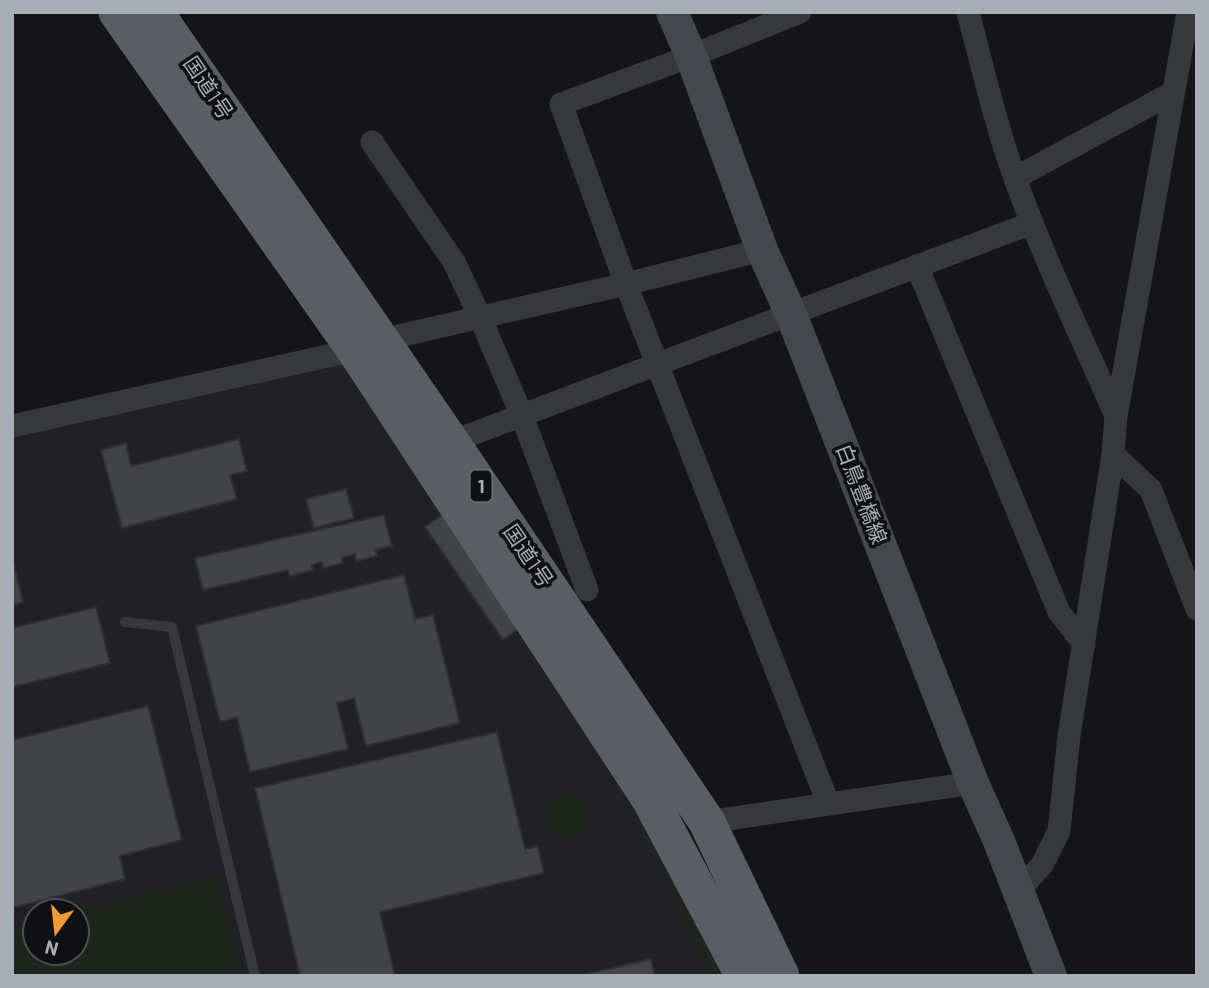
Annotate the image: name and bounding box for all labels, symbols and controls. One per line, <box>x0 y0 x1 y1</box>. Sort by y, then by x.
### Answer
street label: 国道1号 <box>179 51 239 123</box>
street label: 白鳥豊橋線 <box>832 440 893 547</box>
road number: 1 <box>470 471 491 502</box>
street label: 国道1号 <box>499 519 559 591</box>
north arrow <box>21 897 91 967</box>
text: N <box>42 936 61 962</box>

